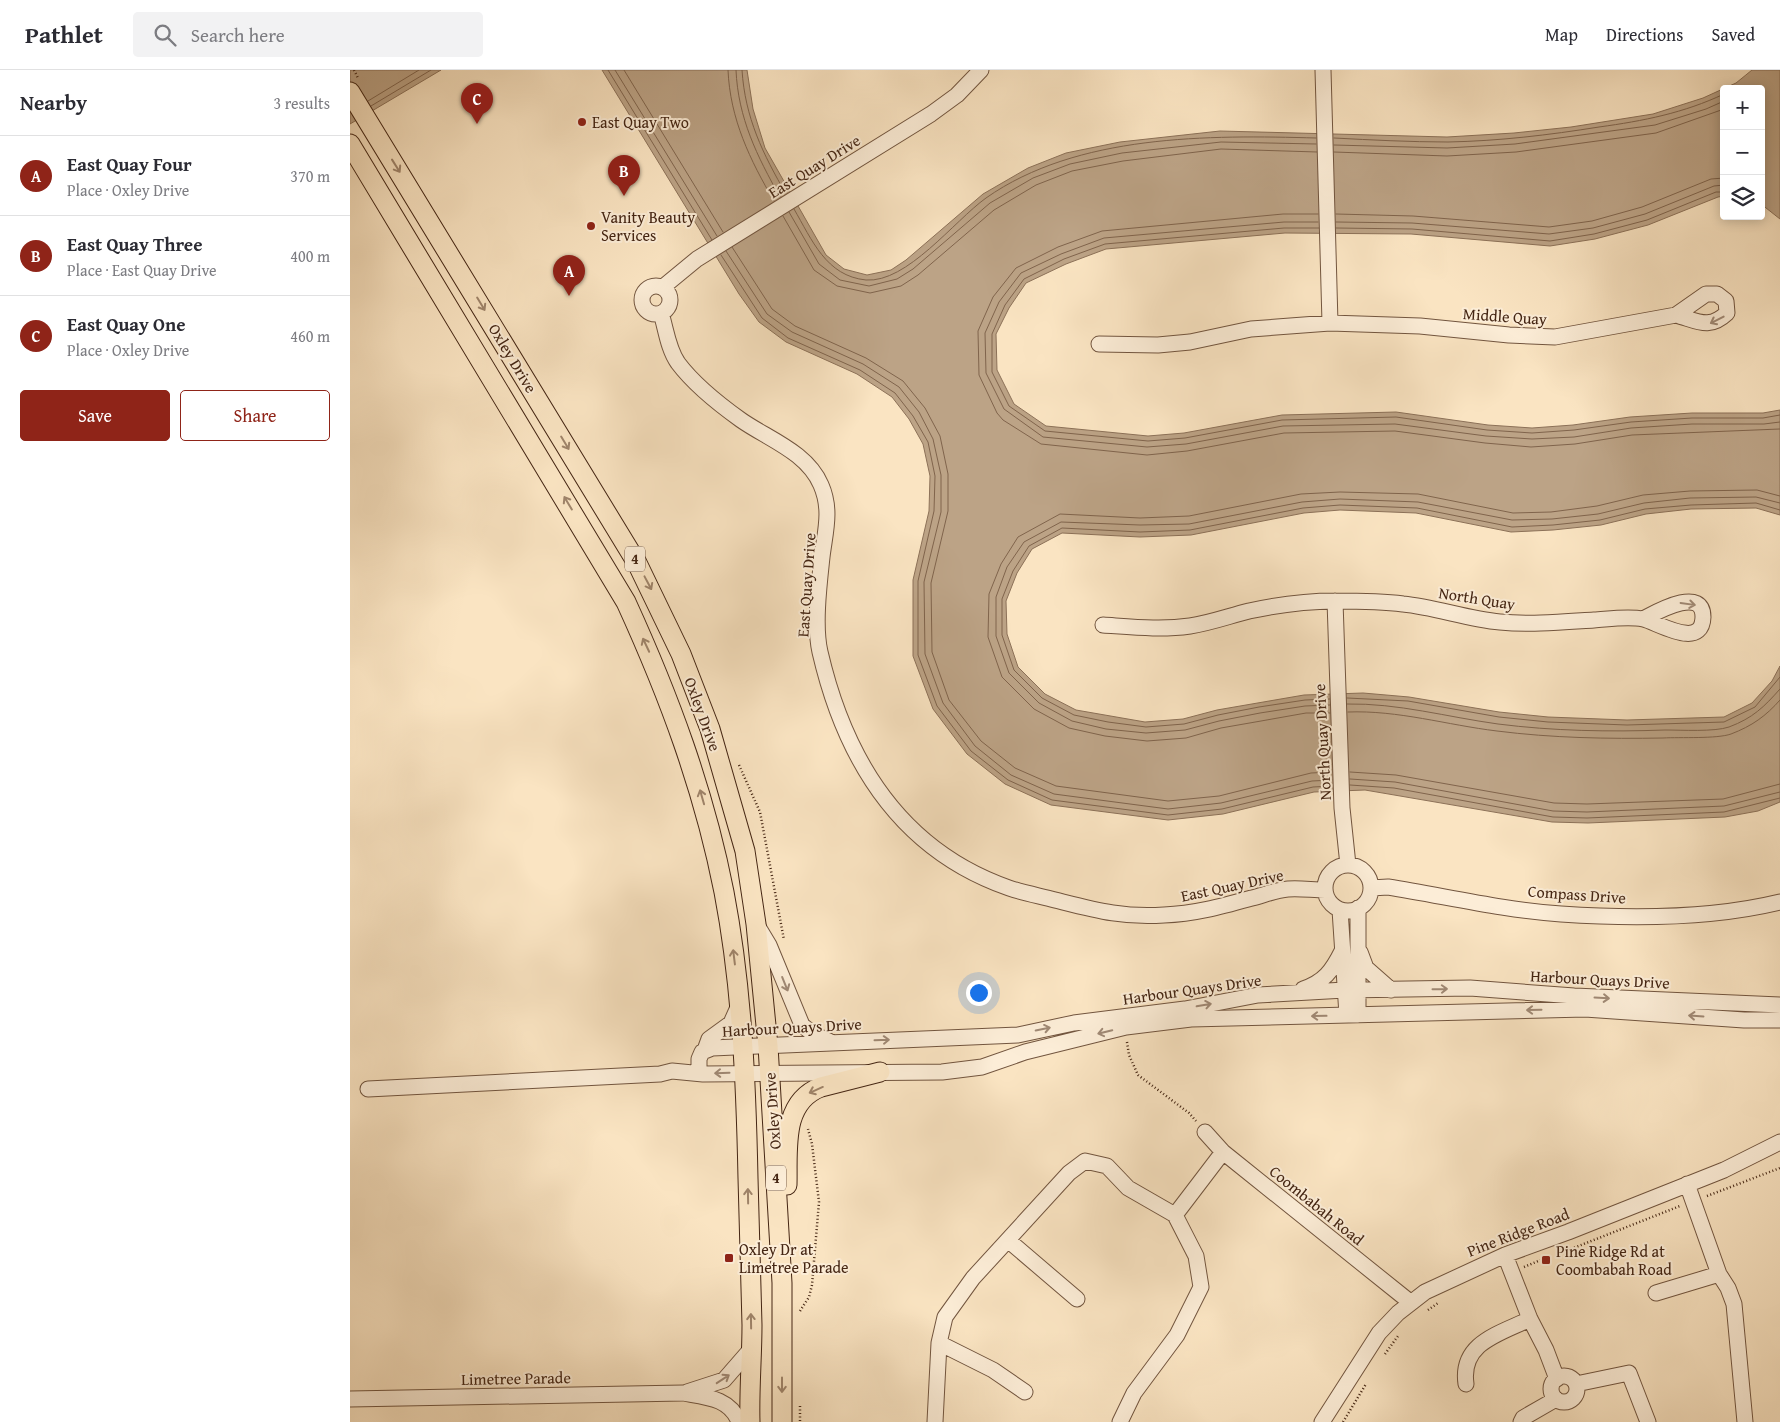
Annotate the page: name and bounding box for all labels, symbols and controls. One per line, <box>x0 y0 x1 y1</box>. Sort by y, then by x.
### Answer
search box <box>133 12 483 57</box>
text: Pathlet <box>25 17 103 52</box>
icon: search <box>151 21 179 49</box>
text: Search here <box>191 21 285 49</box>
text: Map <box>1545 21 1578 48</box>
text: Directions <box>1606 21 1683 48</box>
text: Saved <box>1711 21 1755 48</box>
pin: C <box>461 83 493 124</box>
map controls <box>1720 85 1765 220</box>
button: + <box>1720 85 1765 130</box>
text: Nearby <box>20 87 87 118</box>
text: 3 results <box>273 91 330 115</box>
place label: East Quay Two <box>592 110 689 134</box>
marker: East Quay Two <box>576 116 588 128</box>
street label: East Quay Drive <box>763 128 865 204</box>
button: − <box>1720 130 1765 175</box>
text: East Quay Four <box>67 150 192 178</box>
pin: B <box>608 155 640 196</box>
one-way arrow <box>390 159 401 173</box>
text: A <box>31 164 41 188</box>
text: 370 m <box>290 164 330 188</box>
button: layers <box>1720 175 1765 220</box>
text: Place · Oxley Drive <box>67 178 189 202</box>
place label: Vanity Beauty Services <box>601 205 695 247</box>
marker: Vanity Beauty Services <box>585 220 597 232</box>
text: East Quay Three <box>67 230 203 258</box>
text: B <box>31 244 41 268</box>
text: 400 m <box>290 244 330 268</box>
pin: A <box>553 255 585 296</box>
text: Place · East Quay Drive <box>67 258 216 282</box>
one-way arrow <box>476 297 486 311</box>
street label: Middle Quay <box>1462 301 1548 331</box>
text: East Quay One <box>67 310 186 338</box>
one-way arrow <box>1709 315 1724 325</box>
street label: Oxley Drive <box>483 319 543 397</box>
text: C <box>31 324 41 348</box>
text: 460 m <box>290 324 330 348</box>
text: Place · Oxley Drive <box>67 338 189 362</box>
button: Save <box>20 390 170 441</box>
button: Share <box>180 390 330 441</box>
one-way arrow <box>560 436 570 450</box>
one-way arrow <box>563 496 573 510</box>
street label: East Quay Drive <box>790 532 822 638</box>
road number: 4 <box>625 546 645 572</box>
one-way arrow <box>644 575 653 590</box>
street label: North Quay <box>1437 580 1517 616</box>
one-way arrow <box>1679 599 1695 609</box>
one-way arrow <box>641 638 650 653</box>
street label: Oxley Drive <box>679 674 727 754</box>
street label: North Quay Drive <box>1307 683 1337 801</box>
one-way arrow <box>697 790 706 806</box>
street label: East Quay Drive <box>1178 862 1286 908</box>
street label: Compass Drive <box>1527 879 1627 909</box>
one-way arrow <box>729 949 739 965</box>
street label: Harbour Quays Drive <box>1530 963 1670 995</box>
street label: Harbour Quays Drive <box>1121 967 1263 1011</box>
one-way arrow <box>780 976 790 991</box>
your location <box>966 980 992 1006</box>
one-way arrow <box>1431 984 1447 994</box>
one-way arrow <box>1594 993 1610 1002</box>
one-way arrow <box>1196 1000 1212 1010</box>
one-way arrow <box>1526 1005 1542 1014</box>
street label: Harbour Quays Drive <box>722 1011 862 1043</box>
one-way arrow <box>1311 1011 1327 1021</box>
one-way arrow <box>1688 1012 1704 1021</box>
one-way arrow <box>1035 1024 1051 1034</box>
one-way arrow <box>1097 1028 1113 1037</box>
one-way arrow <box>873 1035 889 1045</box>
one-way arrow <box>714 1069 730 1078</box>
street label: Oxley Drive <box>757 1072 787 1150</box>
one-way arrow <box>809 1085 824 1095</box>
street label: Coombabah Road <box>1264 1159 1370 1251</box>
road number: 4 <box>766 1166 786 1190</box>
one-way arrow <box>744 1188 753 1204</box>
street label: Pine Ridge Road <box>1463 1201 1573 1263</box>
place label: Oxley Dr at Limetree Parade <box>739 1237 849 1279</box>
place label: Pine Ridge Rd at Coombabah Road <box>1556 1239 1672 1281</box>
marker: Oxley Dr at Limetree Parade <box>723 1252 735 1264</box>
marker: Pine Ridge Rd at Coombabah Road <box>1540 1254 1552 1266</box>
one-way arrow <box>747 1313 756 1329</box>
street label: Limetree Parade <box>461 1365 571 1391</box>
one-way arrow <box>715 1374 729 1384</box>
one-way arrow <box>777 1376 787 1392</box>

